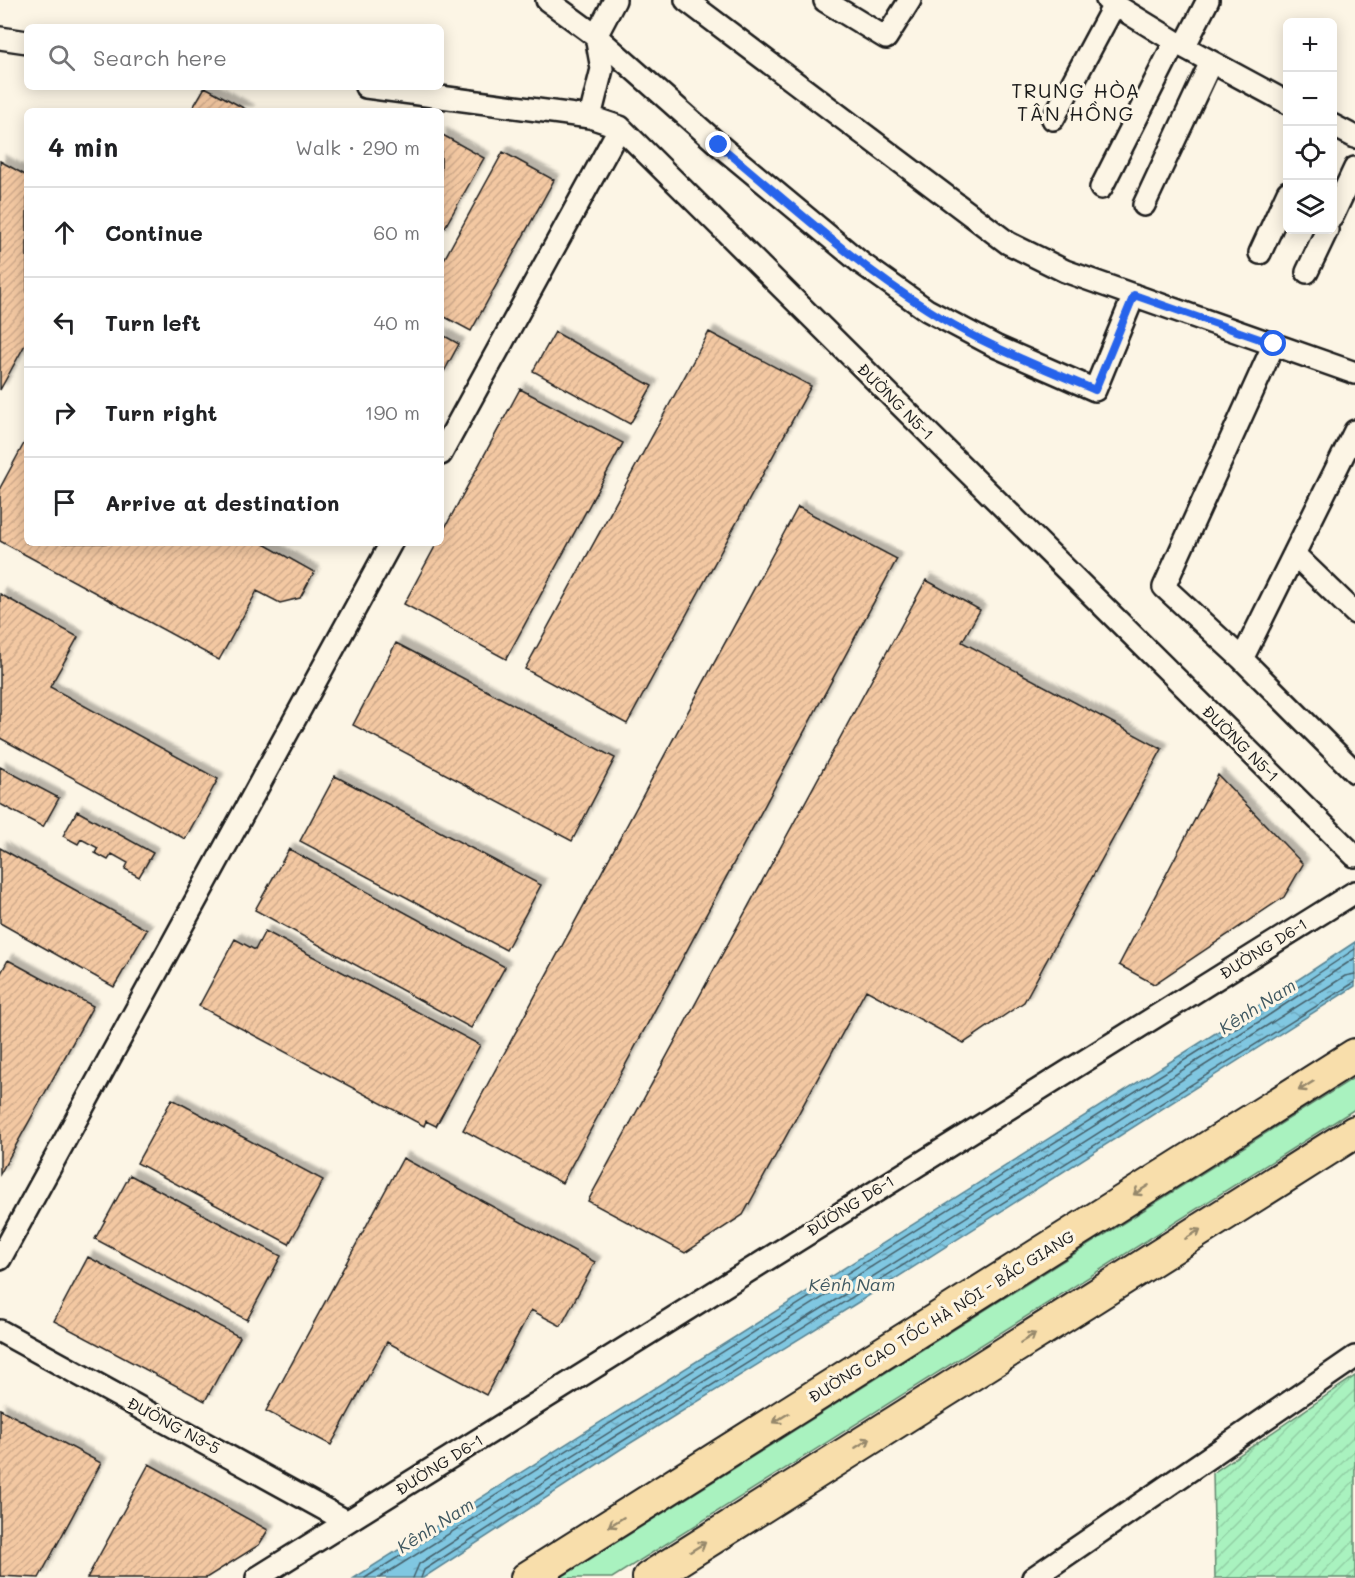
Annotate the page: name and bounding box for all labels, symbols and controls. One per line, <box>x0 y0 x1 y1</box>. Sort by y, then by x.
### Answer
map controls <box>1283 18 1337 234</box>
button: + <box>1283 18 1337 72</box>
search box <box>24 24 444 90</box>
icon: search <box>45 41 78 74</box>
text: Search here <box>93 43 227 72</box>
button: − <box>1283 72 1337 126</box>
district label: TRUNG HÒA TÂN HỒNG <box>1011 77 1141 126</box>
button: locate <box>1283 126 1337 180</box>
text: 4 min <box>48 130 118 164</box>
route end <box>705 131 731 157</box>
text: Walk · 290 m <box>295 134 420 160</box>
button: layers <box>1283 180 1337 234</box>
icon: ahead <box>48 216 81 249</box>
text: Continue <box>105 218 203 247</box>
text: 60 m <box>373 219 420 245</box>
icon: left <box>48 306 81 339</box>
text: Turn left <box>105 308 201 337</box>
text: 40 m <box>374 309 420 335</box>
route start <box>1260 330 1286 356</box>
street label: ĐƯỜNG N5-1 <box>853 358 939 444</box>
icon: right <box>48 396 81 429</box>
text: Turn right <box>105 398 217 427</box>
text: 190 m <box>365 399 420 425</box>
icon: arrive <box>48 486 81 519</box>
text: Arrive at destination <box>105 488 340 517</box>
street label: ĐƯỜNG N5-1 <box>1198 700 1284 786</box>
street label: ĐƯỜNG D6-1 <box>1215 913 1311 983</box>
water label: Kênh Nam <box>1214 973 1300 1039</box>
one-way arrow <box>1298 1080 1314 1092</box>
street label: ĐƯỜNG D6-1 <box>802 1170 898 1240</box>
one-way arrow <box>1133 1185 1150 1197</box>
street label: ĐƯỜNG CAO TỐC HÀ NỘI - BẮC GIANG <box>804 1225 1078 1407</box>
one-way arrow <box>1184 1228 1201 1240</box>
water label: Kênh Nam <box>809 1272 895 1296</box>
one-way arrow <box>1019 1332 1036 1344</box>
street label: ĐƯỜNG N3-5 <box>124 1392 224 1458</box>
one-way arrow <box>773 1412 790 1424</box>
street label: ĐƯỜNG D6-1 <box>391 1429 487 1499</box>
one-way arrow <box>854 1436 871 1448</box>
water label: Kênh Nam <box>392 1492 478 1558</box>
one-way arrow <box>608 1516 625 1528</box>
one-way arrow <box>690 1540 707 1553</box>

